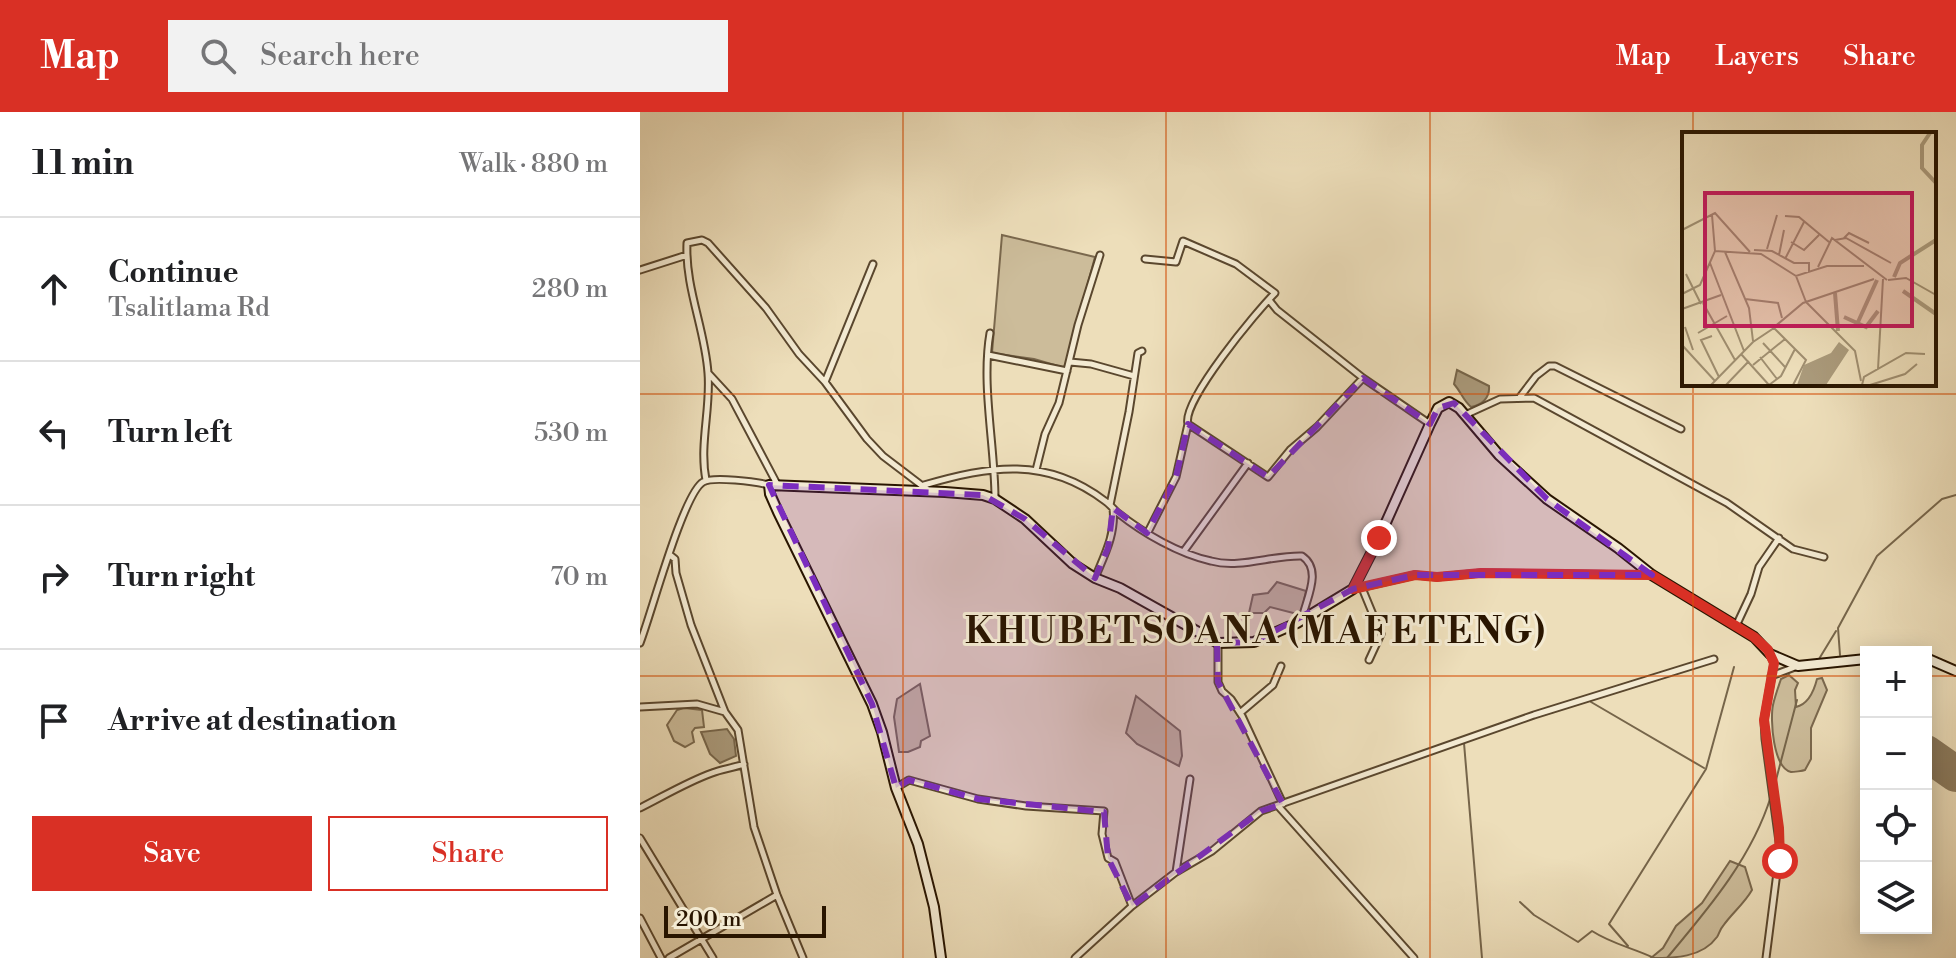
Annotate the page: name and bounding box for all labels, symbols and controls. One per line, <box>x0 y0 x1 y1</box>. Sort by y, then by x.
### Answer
search box <box>168 20 728 92</box>
text: Map <box>40 33 120 80</box>
icon: search <box>196 34 240 78</box>
text: Search here <box>260 37 420 75</box>
text: Map <box>1616 39 1671 74</box>
text: Layers <box>1715 39 1799 74</box>
text: Share <box>1843 39 1916 74</box>
inset map <box>1682 132 1936 386</box>
text: 11 min <box>32 143 134 185</box>
text: Walk · 880 m <box>459 148 608 180</box>
text: Continue <box>108 254 239 292</box>
icon: ahead <box>32 267 76 311</box>
text: 280 m <box>532 273 608 305</box>
text: Tsalitlama Rd <box>108 292 270 324</box>
icon: left <box>32 411 76 455</box>
text: Turn left <box>108 414 232 452</box>
text: 530 m <box>534 417 608 449</box>
route end <box>1361 520 1397 556</box>
icon: right <box>32 555 76 599</box>
text: Turn right <box>108 558 255 596</box>
text: 70 m <box>550 561 608 593</box>
district label: KHUBETSOANA (MAFETENG) <box>965 610 1547 655</box>
map controls <box>1860 646 1932 934</box>
button: + <box>1860 646 1932 718</box>
icon: arrive <box>32 699 76 743</box>
text: Arrive at destination <box>108 702 397 740</box>
button: − <box>1860 718 1932 790</box>
button: locate <box>1860 790 1932 862</box>
button: Save <box>32 816 312 891</box>
button: Share <box>328 816 608 891</box>
route start <box>1762 843 1798 879</box>
button: layers <box>1860 862 1932 934</box>
scale bar <box>664 902 826 938</box>
text: 200 m <box>676 906 742 933</box>

